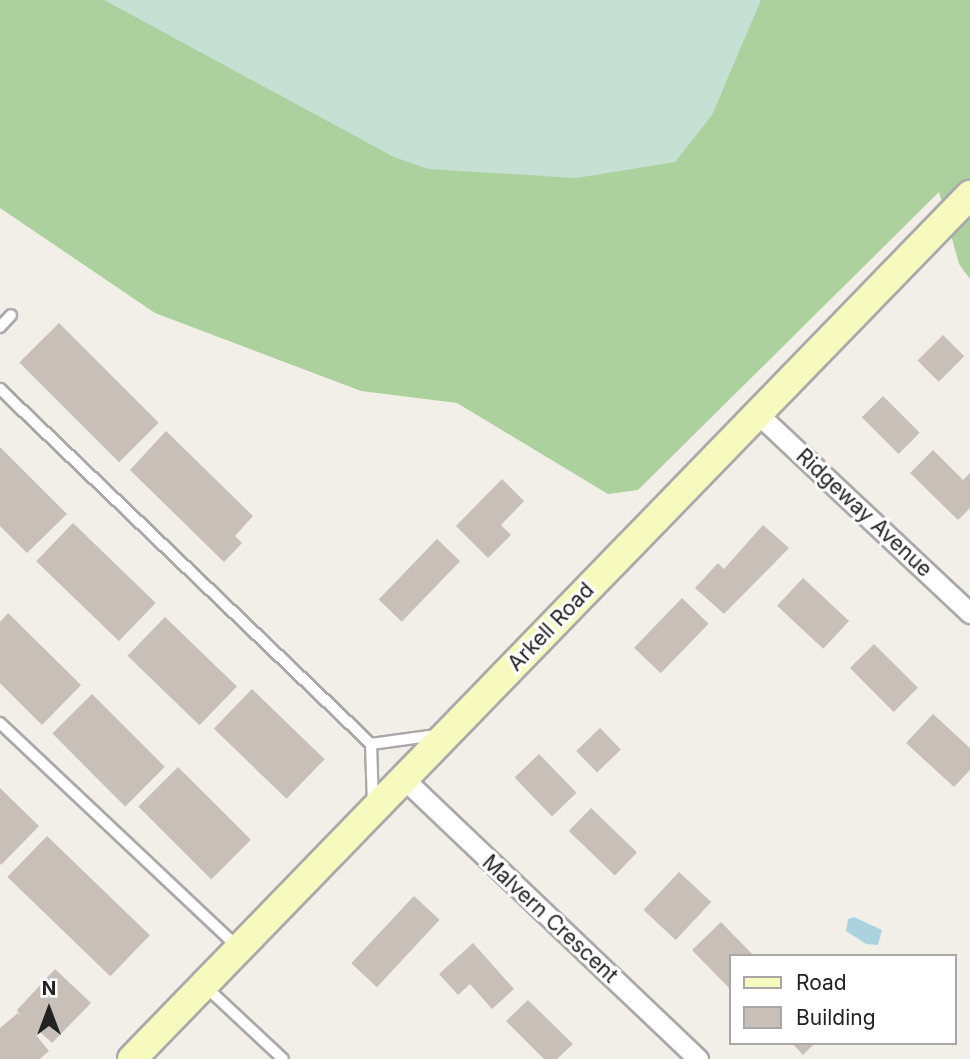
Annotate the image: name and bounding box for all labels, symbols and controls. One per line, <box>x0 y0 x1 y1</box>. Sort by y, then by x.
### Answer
street label: Ridgeway Avenue <box>791 444 937 582</box>
street label: Arkell Road <box>503 578 599 676</box>
street label: Malvern Crescent <box>477 850 623 988</box>
legend <box>729 954 956 1045</box>
text: Road <box>796 970 847 995</box>
north arrow <box>14 975 84 1045</box>
text: N <box>42 977 56 1000</box>
text: Building <box>796 1005 876 1030</box>

